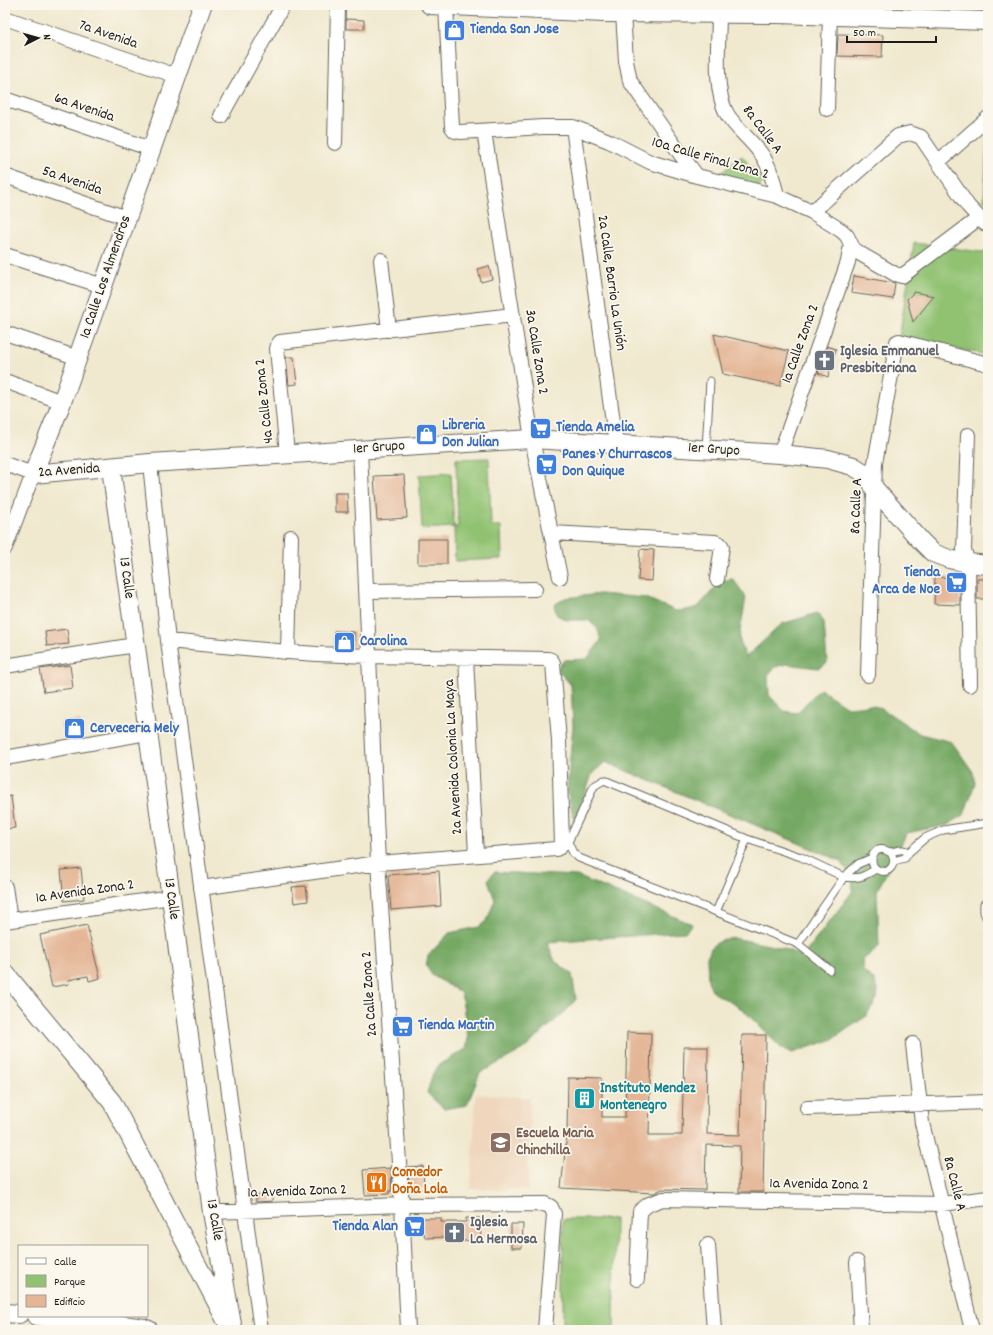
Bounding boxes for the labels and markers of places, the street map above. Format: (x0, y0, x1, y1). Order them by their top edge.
shop icon: Tienda San Jose (442, 17, 468, 43)
place label: Tienda San Jose (470, 19, 559, 41)
place label: Iglesia Emmanuel Presbiteriana (840, 341, 939, 380)
church icon: Iglesia Emmanuel Presbiteriana (812, 348, 838, 374)
place label: Libreria Don Julian (442, 415, 499, 454)
supermarket icon: Tienda Amelia (527, 415, 553, 441)
place label: Tienda Amelia (556, 417, 635, 439)
shop icon: Libreria Don Julian (413, 422, 439, 448)
place label: Panes Y Churrascos Don Quique (562, 444, 672, 483)
supermarket icon: Panes Y Churrascos Don Quique (534, 451, 560, 477)
place label: Tienda Arca de Noe (872, 562, 941, 601)
supermarket icon: Tienda Arca de Noe (943, 569, 969, 595)
shop icon: Carolina (331, 629, 357, 655)
place label: Carolina (360, 631, 408, 653)
shop icon: Cerveceria Mely (62, 716, 88, 742)
place label: Cerveceria Mely (90, 718, 180, 740)
supermarket icon: Tienda Martin (389, 1013, 415, 1039)
place label: Tienda Martin (418, 1015, 494, 1037)
place label: Instituto Mendez Montenegro (600, 1078, 696, 1117)
building icon: Instituto Mendez Montenegro (572, 1085, 598, 1111)
place label: Escuela Maria Chinchilla (516, 1123, 594, 1162)
school or university icon: Escuela Maria Chinchilla (488, 1130, 514, 1156)
place label: Comedor Doña Lola (392, 1162, 448, 1201)
restaurant icon: Comedor Doña Lola (363, 1169, 389, 1195)
place label: Iglesia La Hermosa (470, 1212, 538, 1251)
supermarket icon: Tienda Alan (401, 1214, 427, 1240)
place label: Tienda Alan (332, 1216, 398, 1238)
church icon: Iglesia La Hermosa (441, 1219, 467, 1245)

